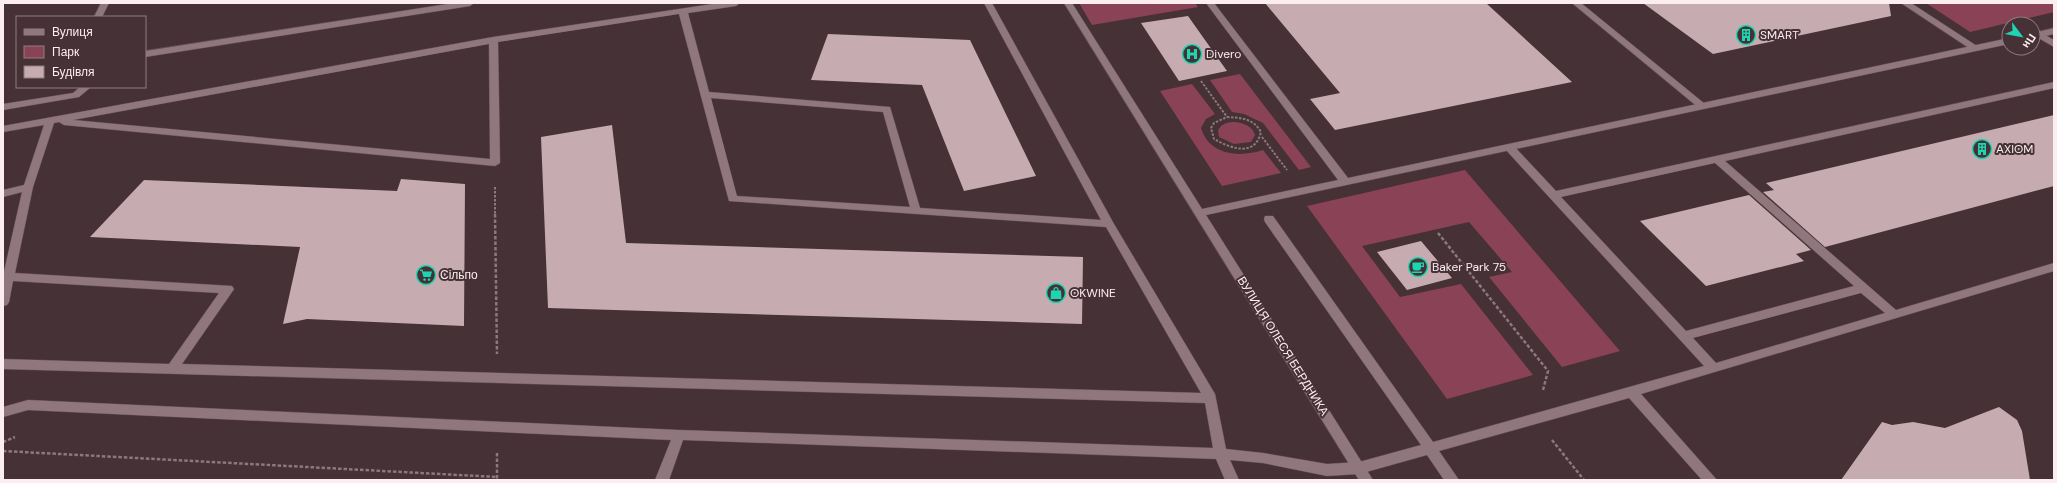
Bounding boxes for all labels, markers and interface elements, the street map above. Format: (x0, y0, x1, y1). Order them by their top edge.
legend (16, 16, 146, 88)
north arrow (2001, 16, 2041, 56)
text: Вулиця (52, 24, 93, 40)
building icon: SMART (1735, 24, 1757, 46)
place label: SMART (1760, 27, 1799, 43)
text: Пн (2020, 31, 2039, 51)
hospital icon: Divero (1181, 43, 1203, 65)
text: Парк (52, 44, 80, 60)
place label: Divero (1206, 46, 1241, 62)
text: Будівля (52, 64, 94, 80)
building icon: AXIOM (1971, 138, 1993, 160)
place label: AXIOM (1996, 141, 2033, 157)
cafe icon: Baker Park 75 (1407, 256, 1429, 278)
place label: Baker Park 75 (1432, 259, 1506, 275)
supermarket icon: Сільпо (415, 264, 437, 286)
place label: Сільпо (440, 267, 478, 283)
street label: ВУЛИЦЯ ОЛЕСЯ БЕРДНИКА (1234, 273, 1332, 419)
shop icon: OKWINE (1045, 282, 1067, 304)
place label: OKWINE (1070, 285, 1116, 301)

